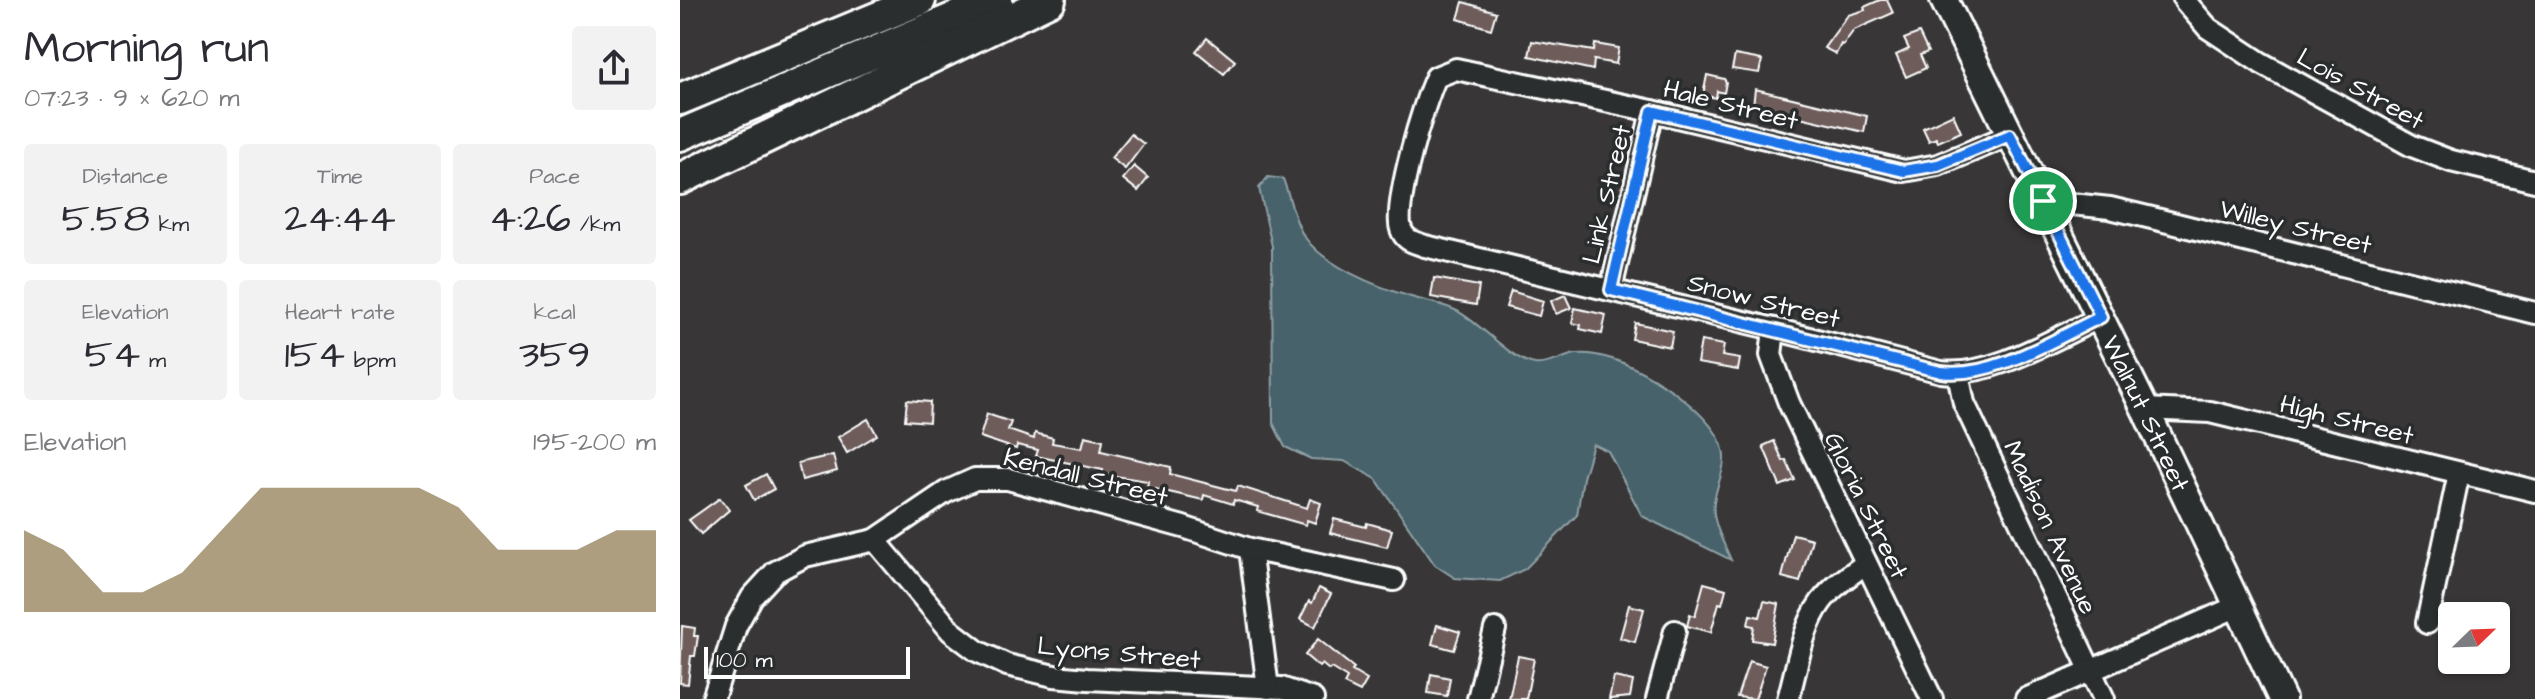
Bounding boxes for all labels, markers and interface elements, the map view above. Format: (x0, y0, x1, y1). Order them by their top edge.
text: Morning run (24, 19, 269, 80)
button: share (572, 26, 656, 110)
street label: Lois Street (2290, 39, 2431, 139)
street label: Hale Street (1660, 71, 1802, 139)
text: 07:23 · 9 × 620 m (24, 80, 239, 116)
street label: Link Street (1574, 121, 1641, 267)
text: Distance (83, 161, 168, 192)
text: Time (317, 161, 363, 192)
text: Pace (529, 161, 580, 192)
pin (2009, 167, 2077, 235)
icon: arrive (2021, 179, 2065, 223)
street label: Willey Street (2215, 191, 2376, 265)
text: 5.58 (62, 192, 150, 247)
text: 24:44 (284, 192, 396, 247)
text: 4:26 (489, 192, 571, 247)
text: km (150, 209, 189, 240)
text: /km (571, 209, 620, 240)
street label: Snow Street (1684, 265, 1844, 337)
text: Elevation (82, 297, 169, 328)
text: Heart rate (285, 297, 395, 328)
text: kcal (534, 297, 576, 328)
text: 54 (85, 328, 140, 383)
text: 154 (284, 328, 345, 383)
text: 359 (519, 328, 590, 383)
street label: Walnut Street (2093, 329, 2199, 498)
text: m (140, 345, 166, 376)
text: bpm (345, 345, 396, 376)
street label: High Street (2276, 386, 2418, 456)
text: Elevation (24, 424, 126, 460)
text: 195–200 m (533, 424, 656, 460)
street label: Gloria Street (1815, 426, 1917, 585)
street label: Madison Avenue (1994, 435, 2106, 620)
street label: Kendall Street (1000, 439, 1172, 515)
north arrow (2438, 602, 2510, 674)
map controls (2438, 602, 2510, 674)
street label: Lyons Street (1036, 628, 1202, 680)
scale bar (704, 643, 910, 679)
text: 100 m (716, 645, 773, 676)

